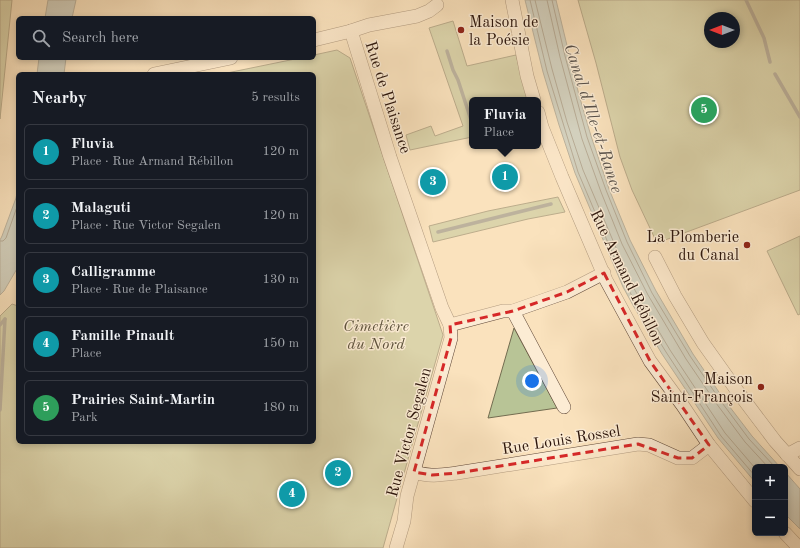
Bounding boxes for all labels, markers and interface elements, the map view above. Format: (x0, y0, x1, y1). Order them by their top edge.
north arrow (704, 12, 740, 48)
place label: Maison de la Poésie (469, 15, 538, 49)
search box (16, 16, 316, 60)
marker: Maison de la Poésie (456, 25, 466, 35)
icon: search (30, 27, 52, 49)
text: Search here (62, 31, 139, 46)
street label: Rue de Plaisance (361, 39, 413, 156)
water label: Canal d'Ille-et-Rance (560, 42, 625, 195)
text: Nearby (32, 90, 87, 107)
text: 5 results (251, 91, 300, 104)
pin: 5 (691, 95, 717, 125)
popup (469, 97, 541, 149)
text: Fluvia (484, 108, 526, 123)
text: Place (484, 126, 514, 139)
text: Fluvia (71, 137, 114, 152)
text: 1 (42, 145, 50, 158)
text: 120 m (262, 145, 299, 158)
text: Place · Rue Armand Rébillon (71, 155, 234, 168)
pin: 1 (492, 162, 518, 192)
pin: 3 (420, 167, 446, 197)
text: Malaguti (71, 201, 131, 216)
street label: Rue Armand Rébillon (586, 207, 666, 349)
text: 2 (42, 209, 50, 222)
text: 120 m (262, 209, 299, 222)
text: Place · Rue Victor Segalen (71, 219, 221, 232)
place label: La Plomberie du Canal (646, 230, 739, 264)
marker: La Plomberie du Canal (742, 240, 752, 250)
text: Calligramme (71, 265, 156, 280)
text: 3 (42, 273, 50, 286)
text: 130 m (262, 273, 299, 286)
text: Place · Rue de Plaisance (71, 283, 208, 296)
park label: Cimetière du Nord (343, 319, 409, 353)
text: Famille Pinault (71, 329, 174, 344)
text: 4 (42, 337, 50, 350)
text: 150 m (262, 337, 299, 350)
text: Place (71, 347, 101, 360)
street label: Rue Victor Segalen (385, 366, 435, 499)
your location (522, 371, 542, 391)
place label: Maison Saint-François (651, 372, 753, 406)
marker: Maison Saint-François (756, 382, 766, 392)
text: Prairies Saint-Martin (71, 393, 215, 408)
text: 5 (42, 401, 50, 414)
text: 180 m (262, 401, 299, 414)
text: Park (71, 411, 98, 424)
street label: Rue Louis Rossel (501, 424, 622, 458)
pin: 2 (325, 458, 351, 488)
map controls (752, 464, 788, 536)
button: + (752, 464, 788, 500)
pin: 4 (279, 479, 305, 509)
button: − (752, 500, 788, 536)

